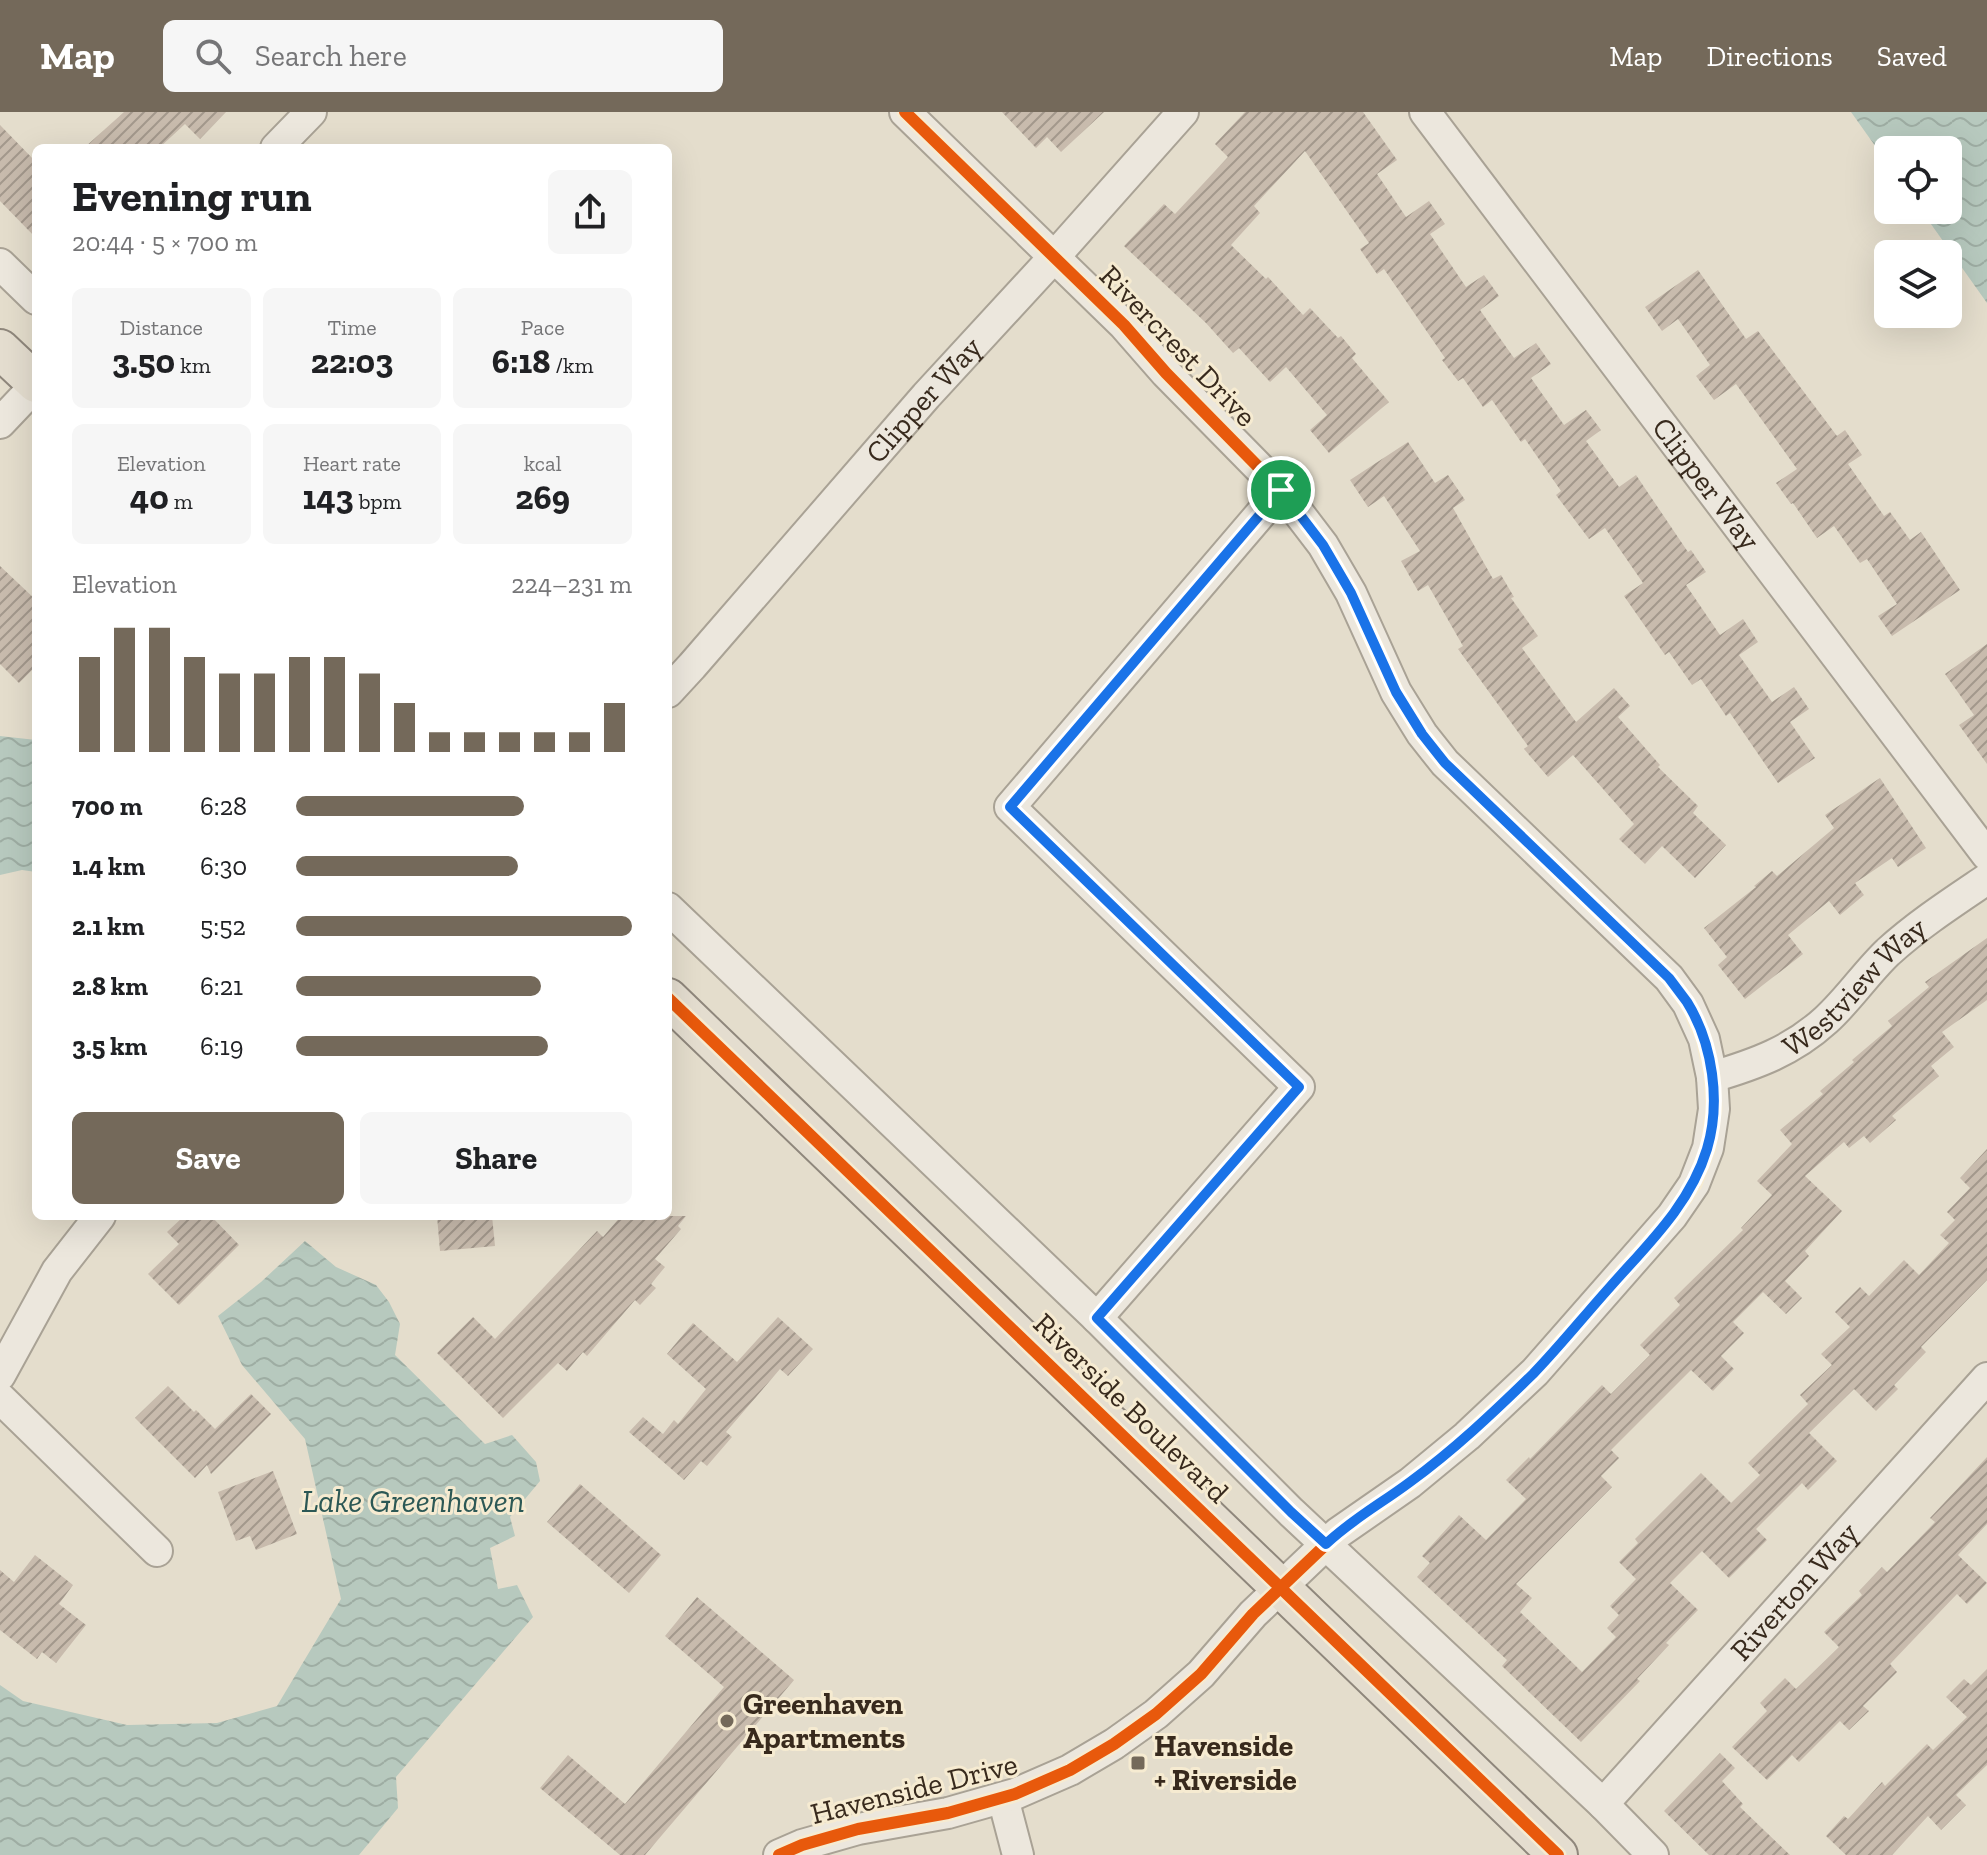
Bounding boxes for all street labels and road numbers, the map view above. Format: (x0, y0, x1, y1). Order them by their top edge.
street label: Rivercrest Drive (1092, 258, 1264, 434)
street label: Clipper Way (858, 329, 990, 471)
street label: Clipper Way (1644, 410, 1768, 558)
street label: Westview Way (1776, 909, 1934, 1065)
street label: Riverside Boulevard (1026, 1306, 1237, 1511)
street label: Riverton Way (1723, 1515, 1866, 1668)
street label: Havenside Drive (807, 1746, 1021, 1832)

